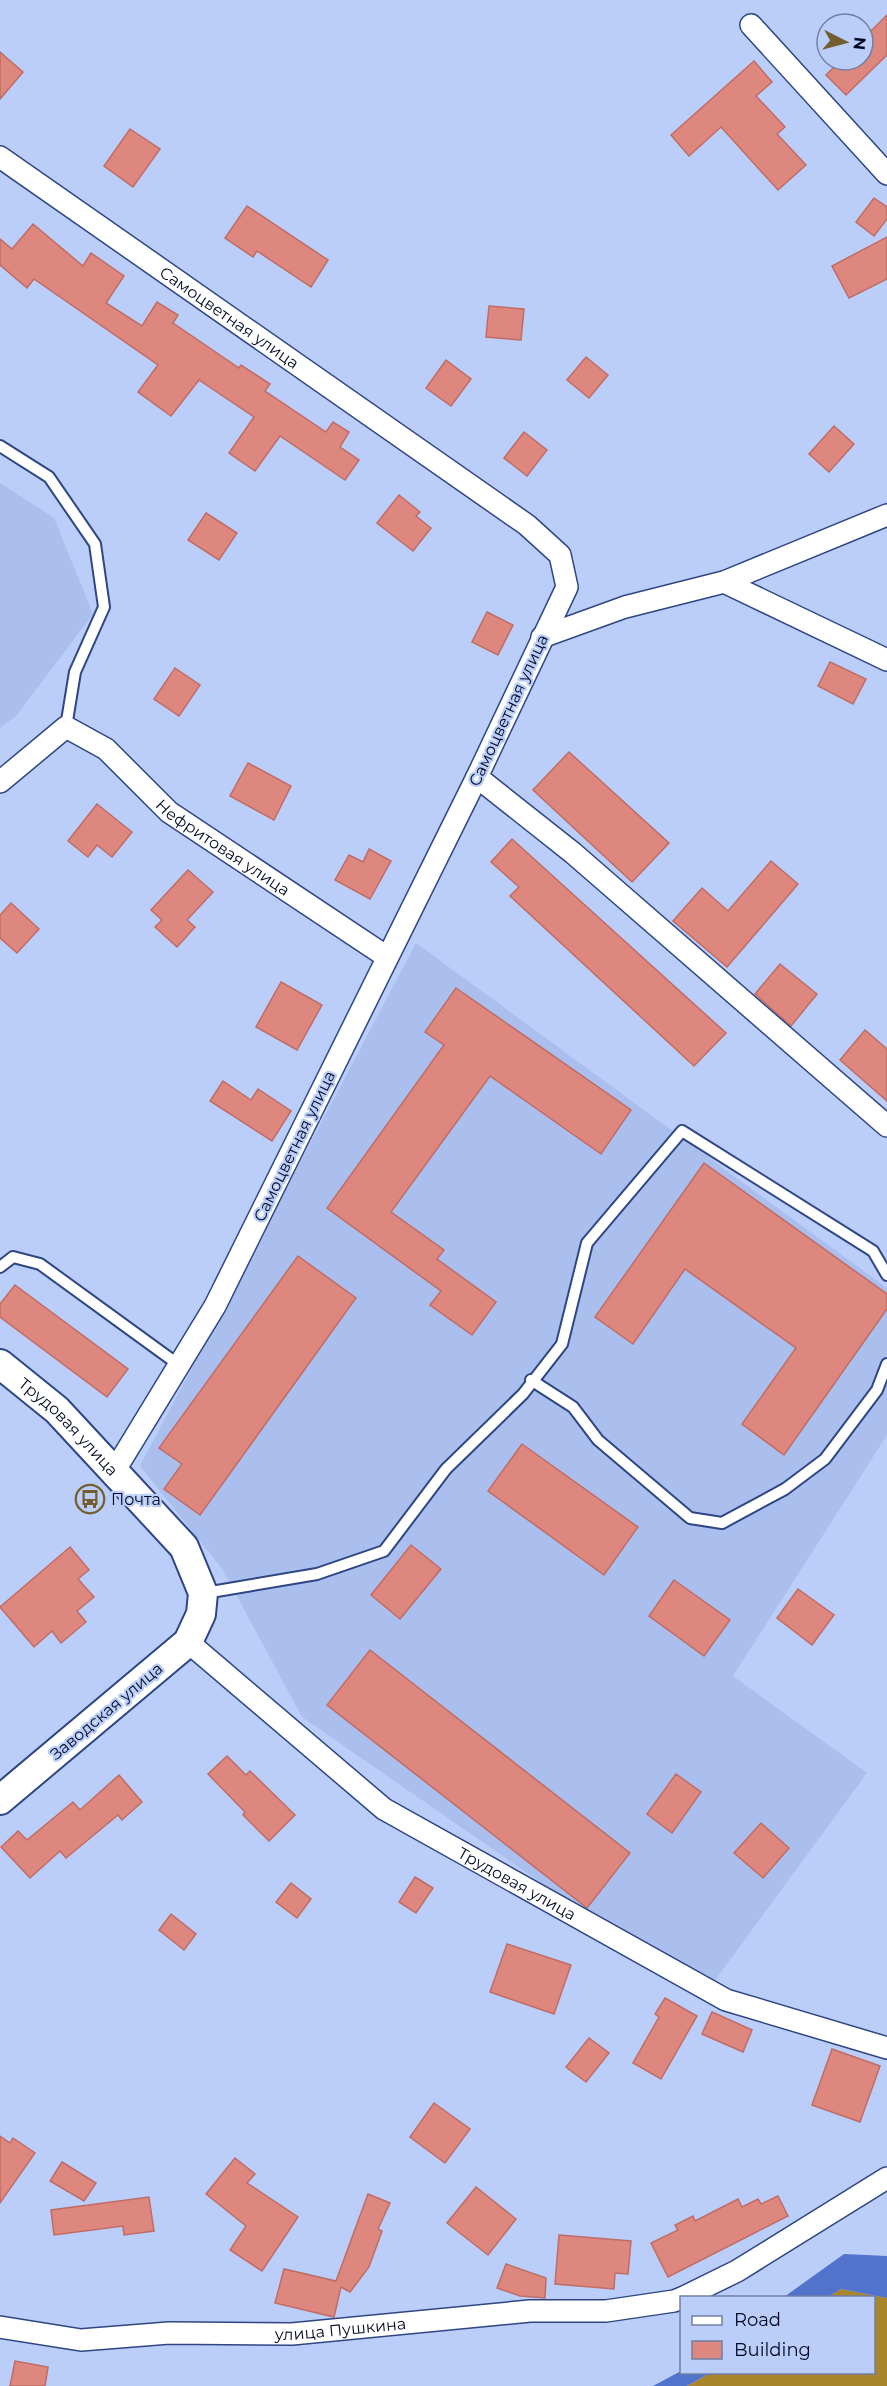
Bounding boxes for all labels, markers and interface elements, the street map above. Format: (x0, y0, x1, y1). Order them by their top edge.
north arrow (815, 12, 875, 72)
text: N (849, 36, 870, 51)
street label: Самоцветная улица (156, 263, 302, 373)
street label: Самоцветная улица (465, 631, 552, 789)
street label: Нефритовая улица (152, 795, 293, 900)
street label: Самоцветная улица (250, 1068, 339, 1225)
street label: Трудовая улица (15, 1374, 122, 1480)
bus stop icon: Почта (74, 1483, 106, 1515)
place label: Почта (111, 1490, 161, 1509)
street label: Заводская улица (46, 1659, 166, 1764)
street label: Трудовая улица (455, 1843, 579, 1924)
legend (680, 2296, 875, 2374)
text: Road (734, 2309, 781, 2331)
street label: улица Пушкина (274, 2314, 407, 2344)
text: Building (734, 2339, 811, 2361)

